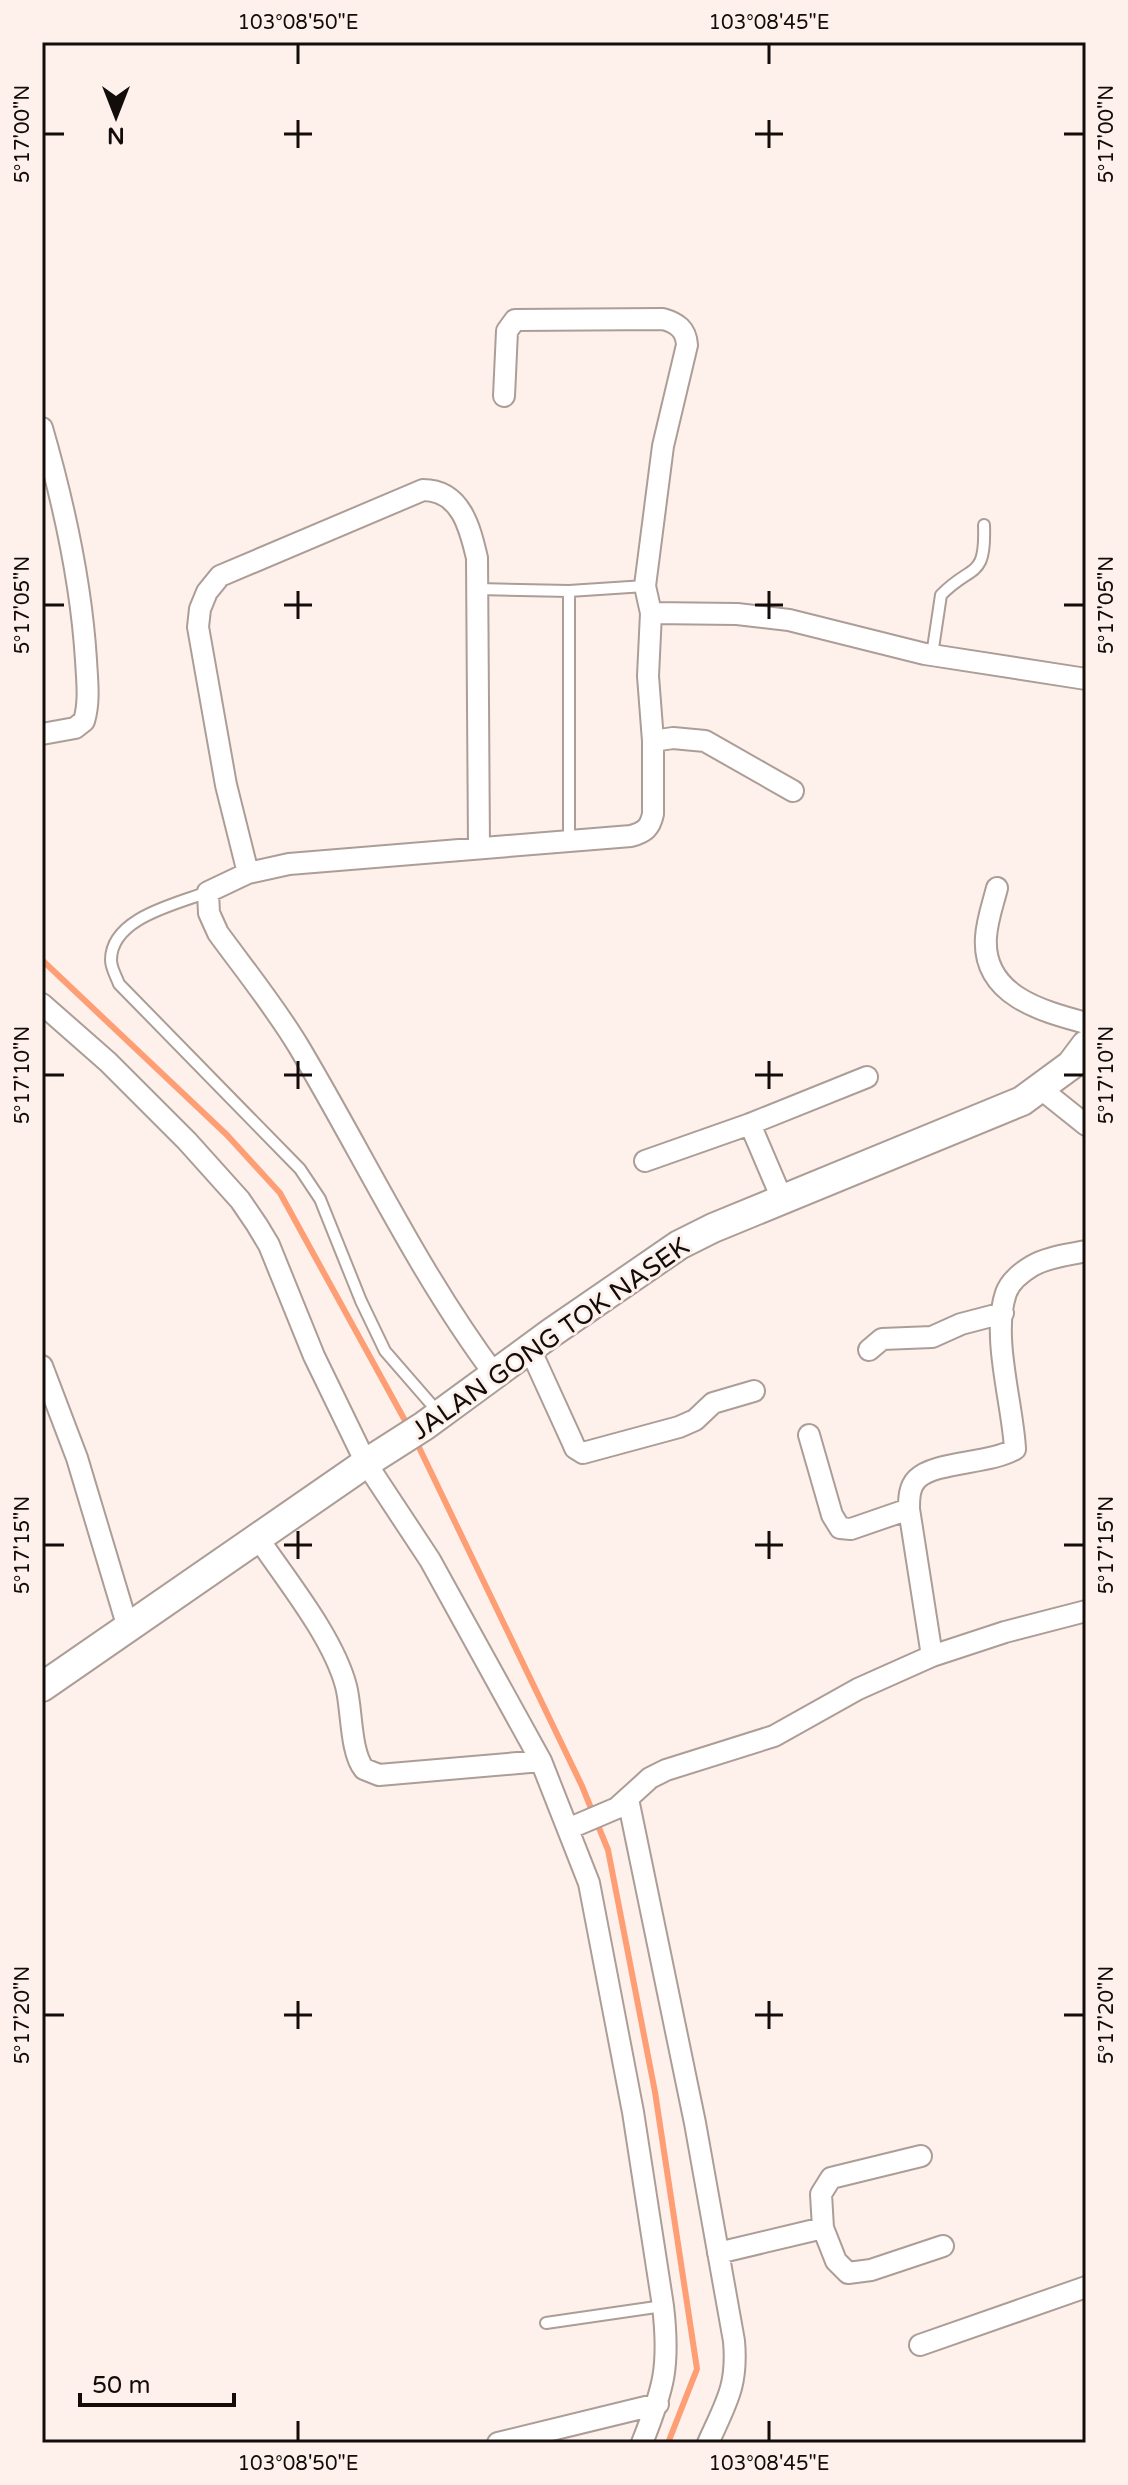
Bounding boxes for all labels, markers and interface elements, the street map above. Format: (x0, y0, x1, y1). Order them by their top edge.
text: 103°08'50"E (238, 11, 358, 35)
text: 103°08'45"E (709, 11, 829, 35)
north arrow (76, 76, 156, 156)
text: 5°17'00"N (11, 85, 35, 183)
text: 5°17'00"N (1095, 85, 1119, 183)
text: N (107, 122, 125, 148)
text: 5°17'05"N (11, 556, 35, 654)
text: 5°17'05"N (1095, 556, 1119, 654)
text: 5°17'10"N (11, 1026, 35, 1124)
text: 5°17'10"N (1095, 1026, 1119, 1124)
street label: JALAN GONG TOK NASEK (405, 1231, 695, 1446)
text: 5°17'15"N (11, 1496, 35, 1594)
text: 5°17'15"N (1095, 1496, 1119, 1594)
text: 5°17'20"N (11, 1966, 35, 2064)
text: 5°17'20"N (1095, 1966, 1119, 2064)
scale bar (80, 2357, 234, 2407)
text: 50 m (92, 2371, 150, 2400)
text: 103°08'50"E (238, 2452, 358, 2476)
text: 103°08'45"E (709, 2452, 829, 2476)

